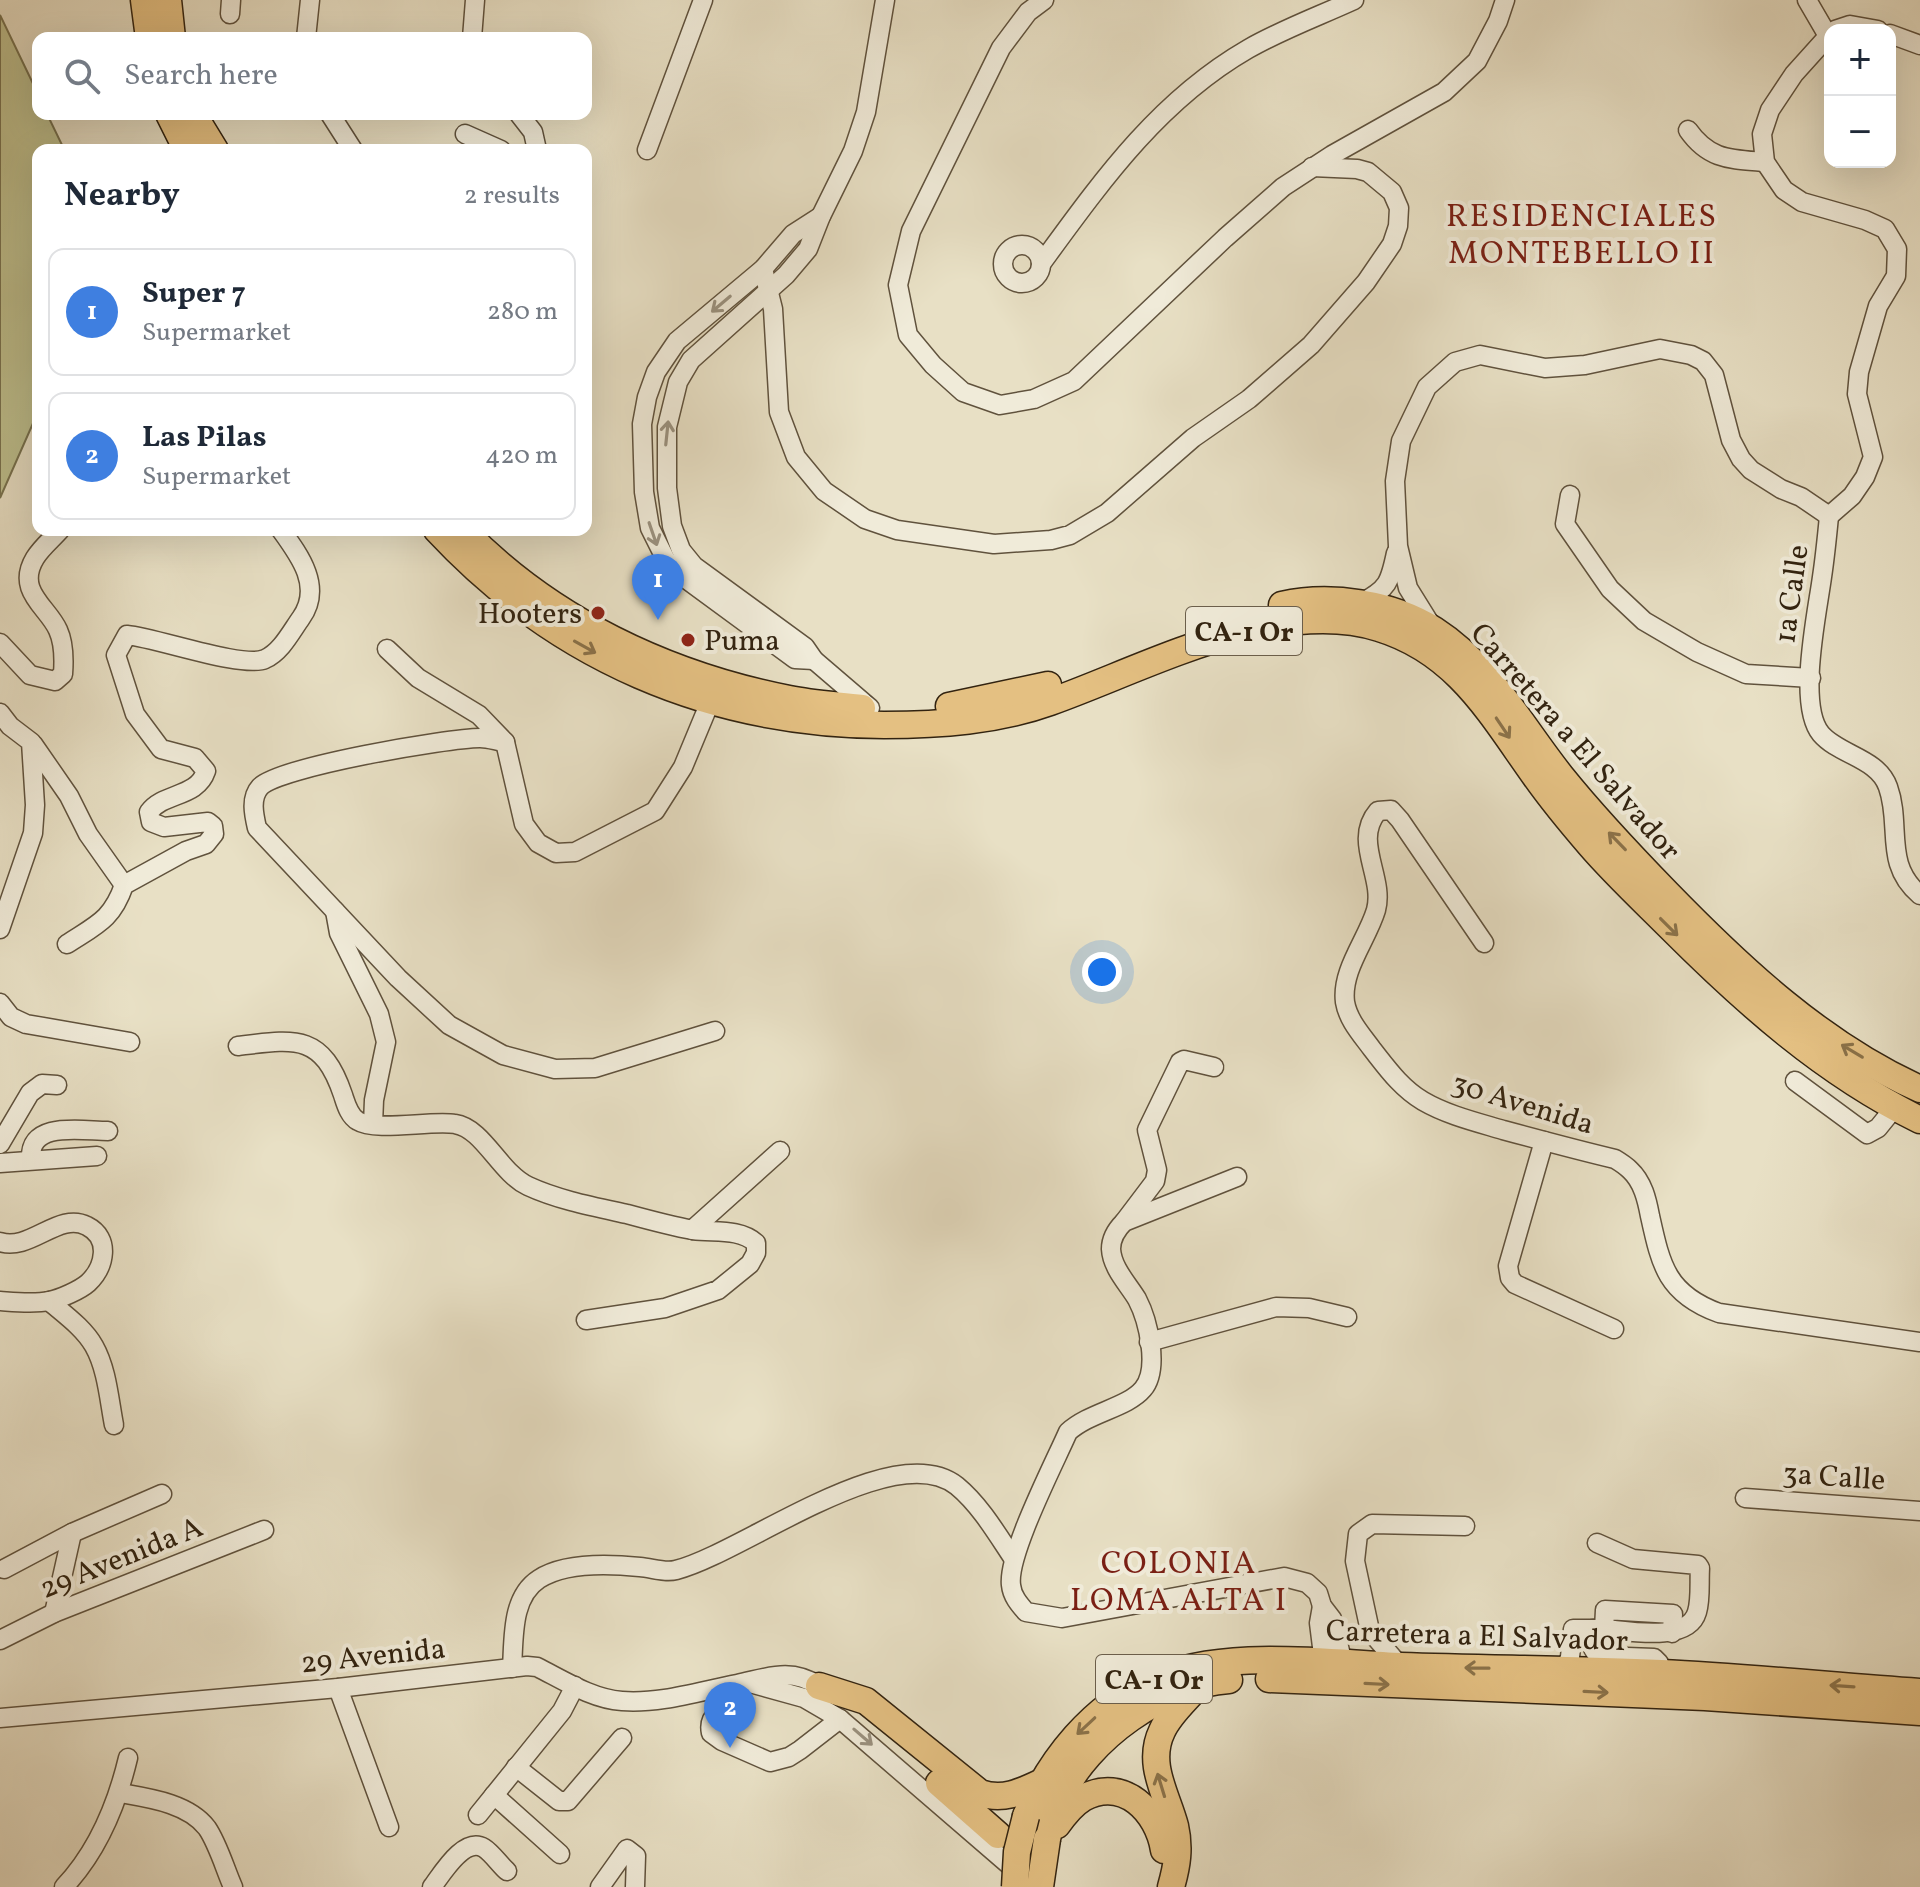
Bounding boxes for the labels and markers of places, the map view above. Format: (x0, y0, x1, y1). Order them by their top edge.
pin: 1 (632, 554, 684, 620)
place label: Hooters (478, 594, 582, 636)
marker: Hooters (589, 604, 607, 622)
place label: Puma (704, 621, 780, 663)
marker: Puma (679, 631, 697, 649)
pin: 2 (704, 1682, 756, 1748)

